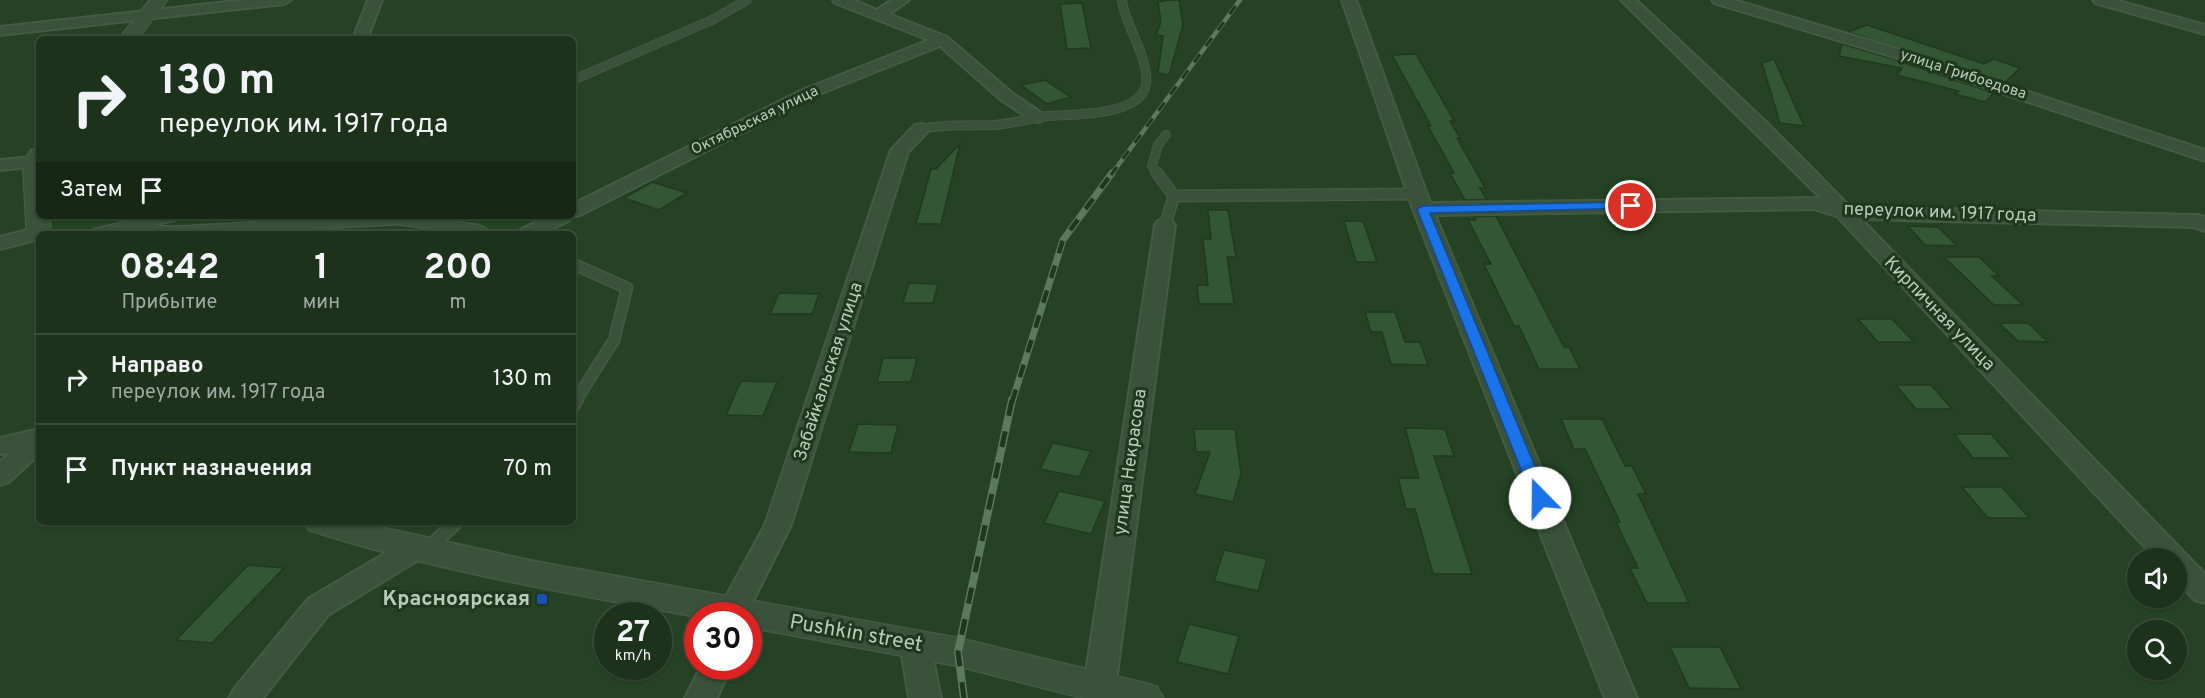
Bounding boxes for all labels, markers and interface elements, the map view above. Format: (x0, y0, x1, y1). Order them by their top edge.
street label: улица Грибоедова (1898, 46, 2028, 104)
text: 130 m (159, 56, 275, 109)
icon: right (60, 60, 138, 138)
street label: Октябрьская улица (688, 82, 822, 160)
text: переулок им. 1917 года (159, 108, 448, 142)
icon: arrive (135, 174, 168, 207)
text: Затем (60, 177, 123, 204)
pin (1605, 180, 1656, 231)
icon: arrive (1614, 189, 1647, 222)
street label: переулок им. 1917 года (1843, 198, 2037, 228)
text: 08:42 (119, 246, 219, 292)
text: 1 (314, 246, 329, 292)
text: 200 (423, 246, 493, 292)
street label: Кирпичная улица (1878, 252, 2000, 376)
street label: Забайкальская улица (789, 280, 869, 464)
text: Прибытие (121, 290, 217, 316)
text: мин (303, 290, 340, 316)
text: m (450, 290, 466, 316)
text: Направо (111, 353, 203, 380)
icon: right (60, 363, 93, 396)
text: 130 m (493, 366, 552, 393)
text: переулок им. 1917 года (111, 380, 325, 406)
street label: улица Некрасова (1109, 387, 1153, 537)
icon: arrive (60, 453, 93, 486)
text: Пункт назначения (111, 456, 312, 483)
text: 70 m (503, 456, 552, 483)
position arrow (1508, 466, 1572, 530)
map controls (2127, 548, 2187, 680)
button: sound (2127, 548, 2187, 608)
place label: Красноярская (382, 586, 530, 613)
marker: Красноярская (535, 592, 549, 606)
speed limit sign: 30 (684, 602, 762, 680)
street label: Pushkin street (787, 609, 925, 659)
text: 27 (616, 615, 650, 652)
button: search (2127, 620, 2187, 680)
text: km/h (615, 647, 651, 666)

